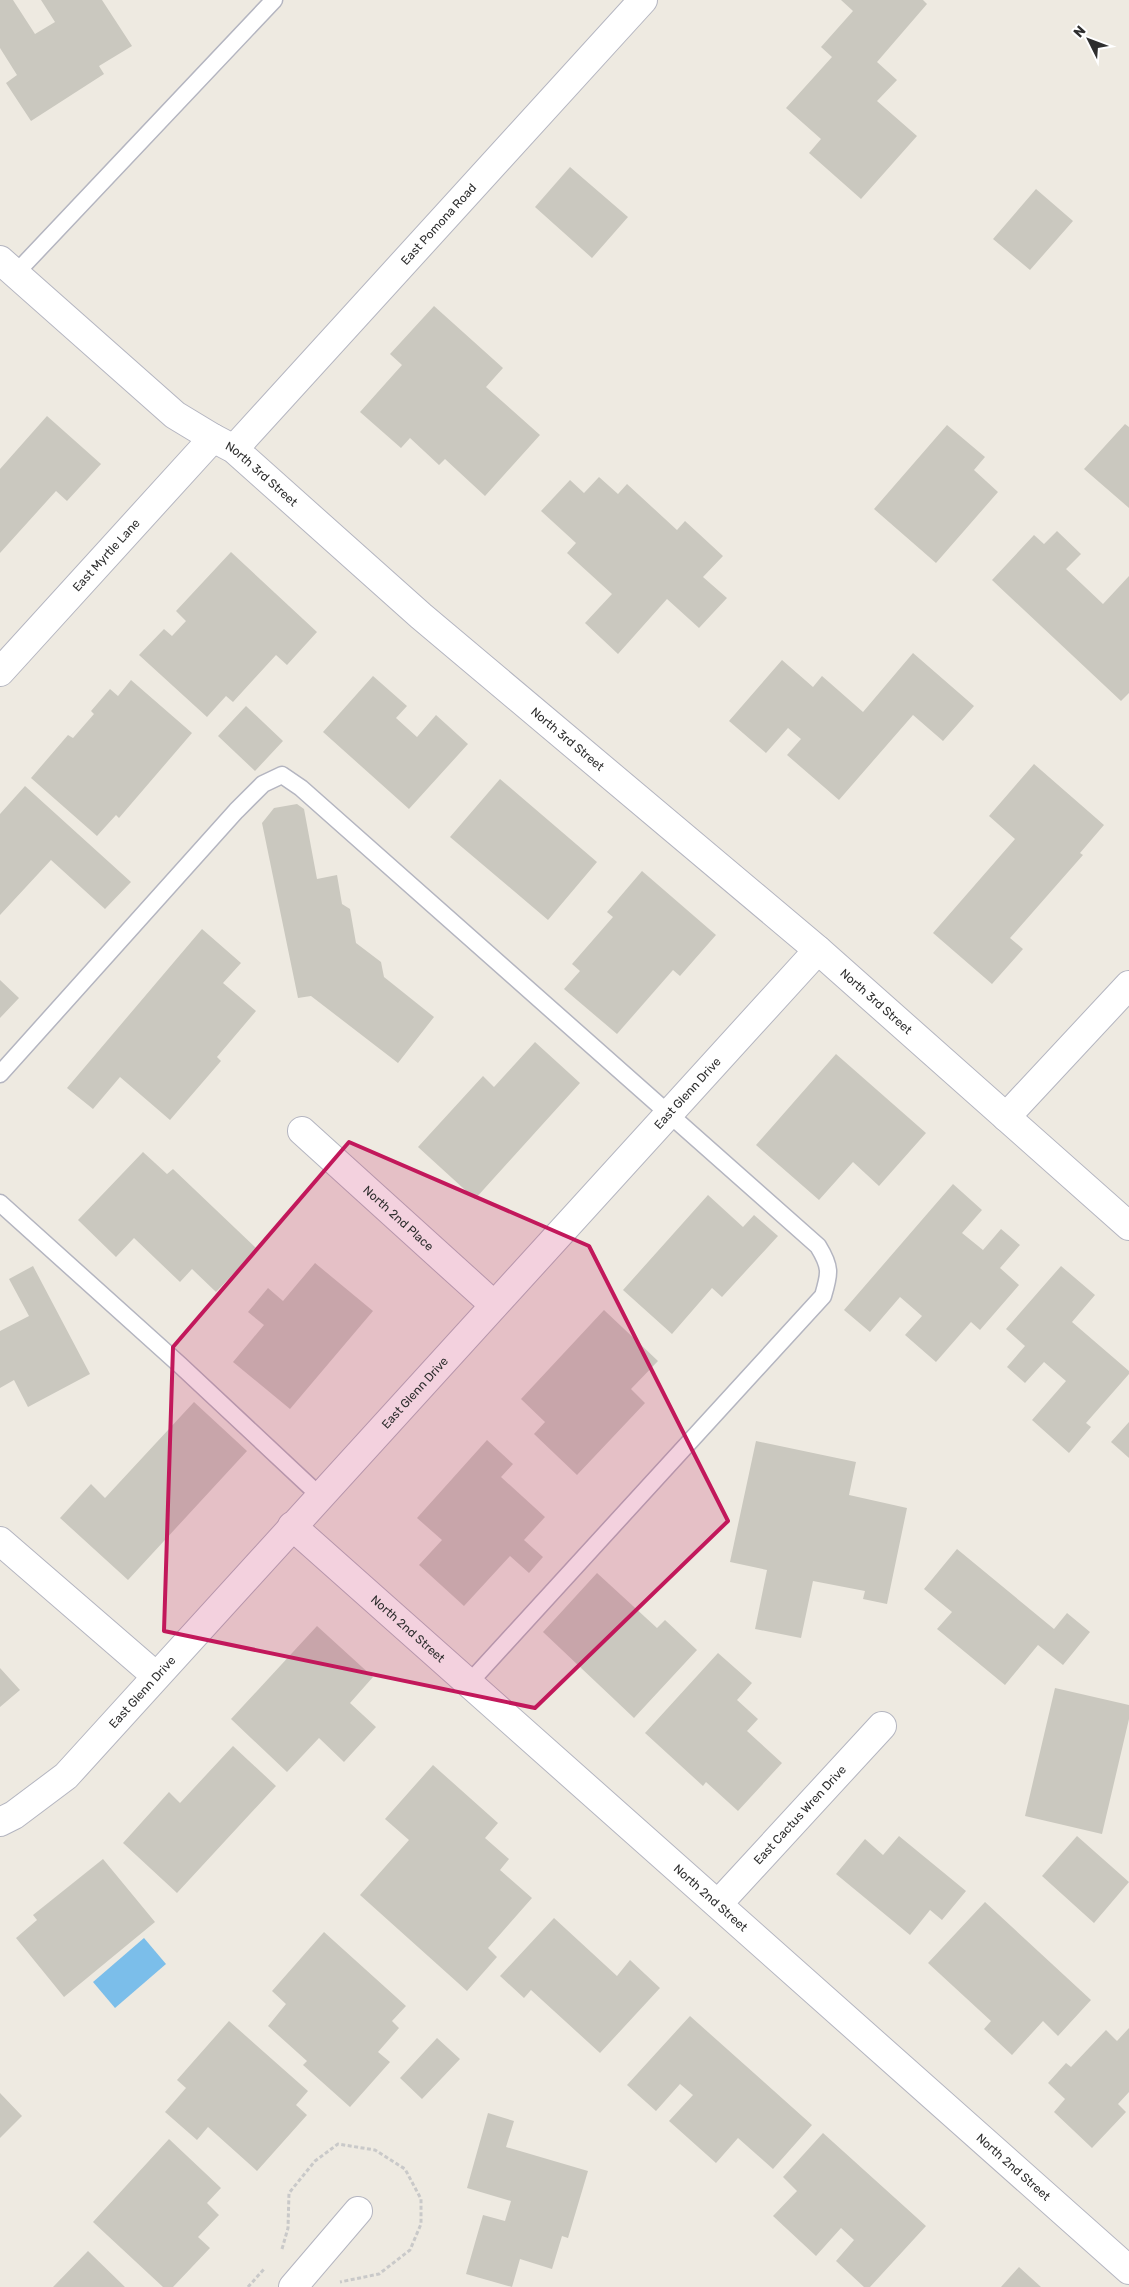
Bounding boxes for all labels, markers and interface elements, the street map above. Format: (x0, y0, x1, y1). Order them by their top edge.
north arrow (1064, 15, 1114, 65)
text: N (1070, 22, 1089, 41)
street label: East Pomona Road (398, 181, 479, 268)
street label: North 3rd Street (223, 439, 301, 510)
street label: East Myrtle Lane (70, 516, 143, 594)
street label: North 3rd Street (528, 704, 607, 774)
street label: North 3rd Street (837, 966, 915, 1037)
street label: East Glenn Drive (651, 1054, 724, 1132)
street label: North 2nd Place (360, 1183, 437, 1254)
street label: East Glenn Drive (379, 1354, 451, 1431)
street label: North 2nd Street (368, 1593, 448, 1666)
street label: East Glenn Drive (106, 1653, 179, 1731)
street label: East Cactus Wren Drive (751, 1762, 849, 1867)
street label: North 2nd Street (671, 1862, 751, 1935)
street label: North 2nd Street (973, 2131, 1053, 2204)

